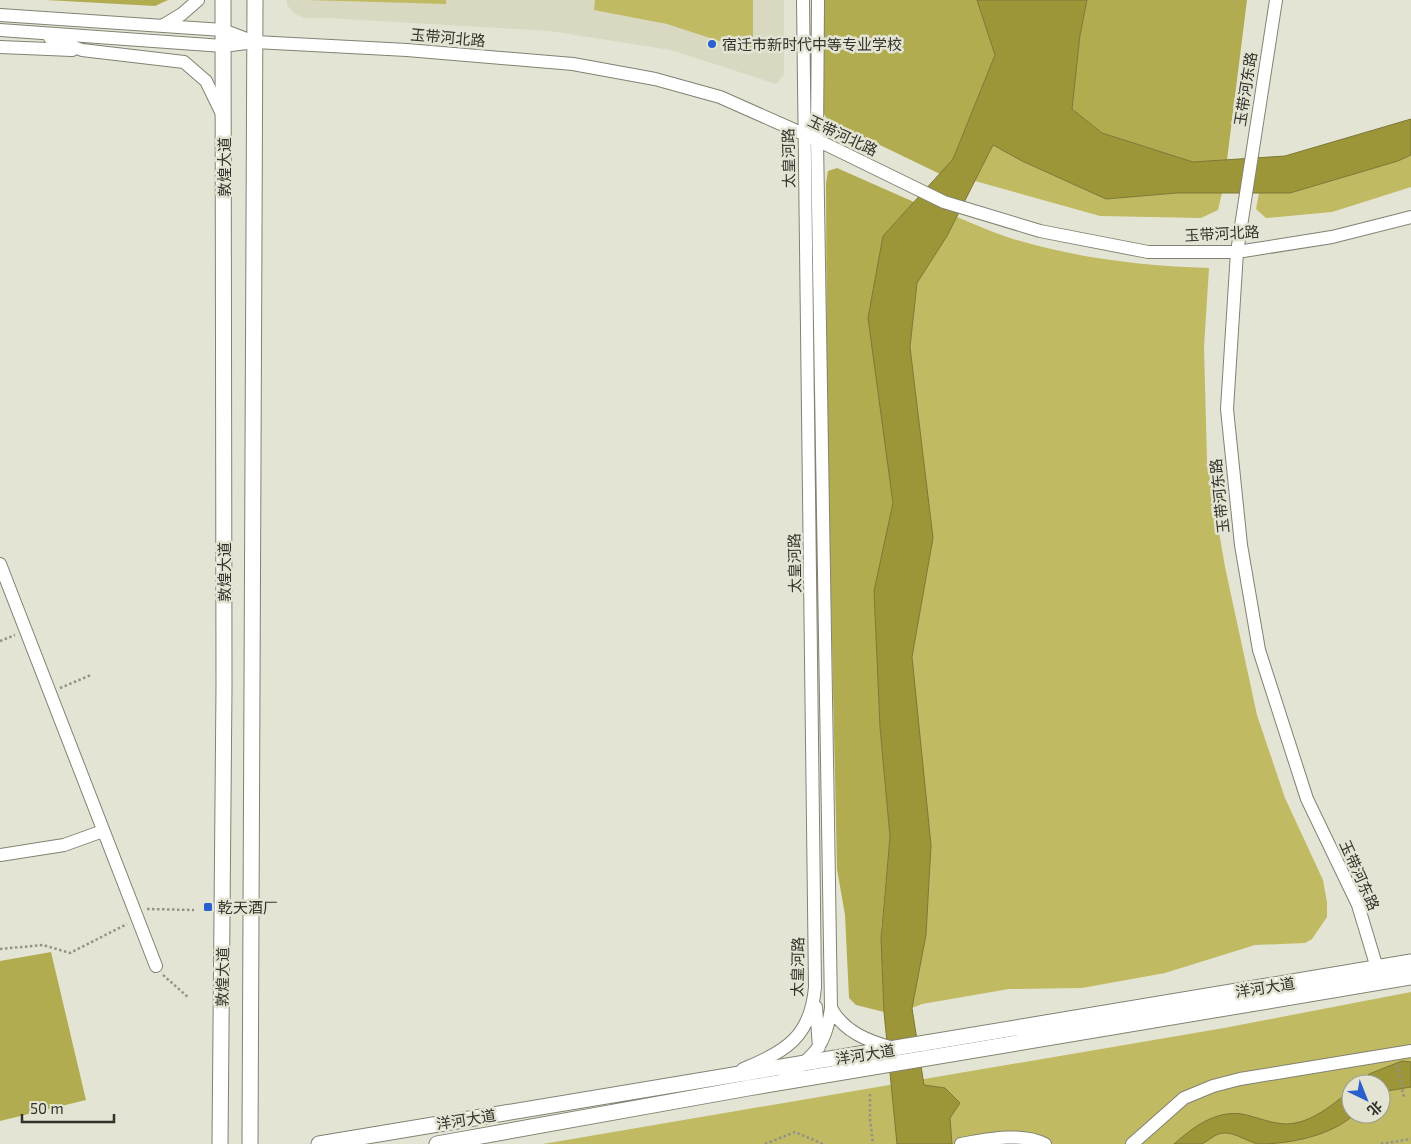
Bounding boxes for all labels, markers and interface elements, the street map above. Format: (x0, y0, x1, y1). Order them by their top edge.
street label: 玉带河北路 (410, 25, 486, 49)
place label: 宿迁市新时代中等专业学校 (722, 35, 902, 53)
marker: 宿迁市新时代中等专业学校 (706, 38, 718, 50)
street label: 玉带河东路 (1230, 51, 1260, 127)
street label: 玉带河北路 (805, 111, 881, 159)
street label: 太皇河路 (778, 128, 798, 188)
street label: 敦煌大道 (215, 137, 233, 197)
street label: 玉带河北路 (1184, 222, 1260, 244)
street label: 玉带河东路 (1206, 458, 1232, 534)
street label: 太皇河路 (784, 533, 804, 593)
street label: 敦煌大道 (215, 542, 233, 602)
street label: 玉带河东路 (1337, 837, 1383, 913)
place label: 乾天酒厂 (218, 898, 278, 916)
marker: 乾天酒厂 (202, 901, 214, 913)
street label: 太皇河路 (787, 937, 807, 997)
street label: 敦煌大道 (212, 947, 232, 1007)
street label: 洋河大道 (1234, 973, 1296, 1001)
street label: 洋河大道 (834, 1040, 896, 1068)
north arrow (1341, 1074, 1391, 1124)
scale bar (22, 1092, 115, 1124)
text: 北 (1364, 1098, 1386, 1120)
text: 50 m (30, 1099, 64, 1117)
street label: 洋河大道 (435, 1105, 497, 1133)

